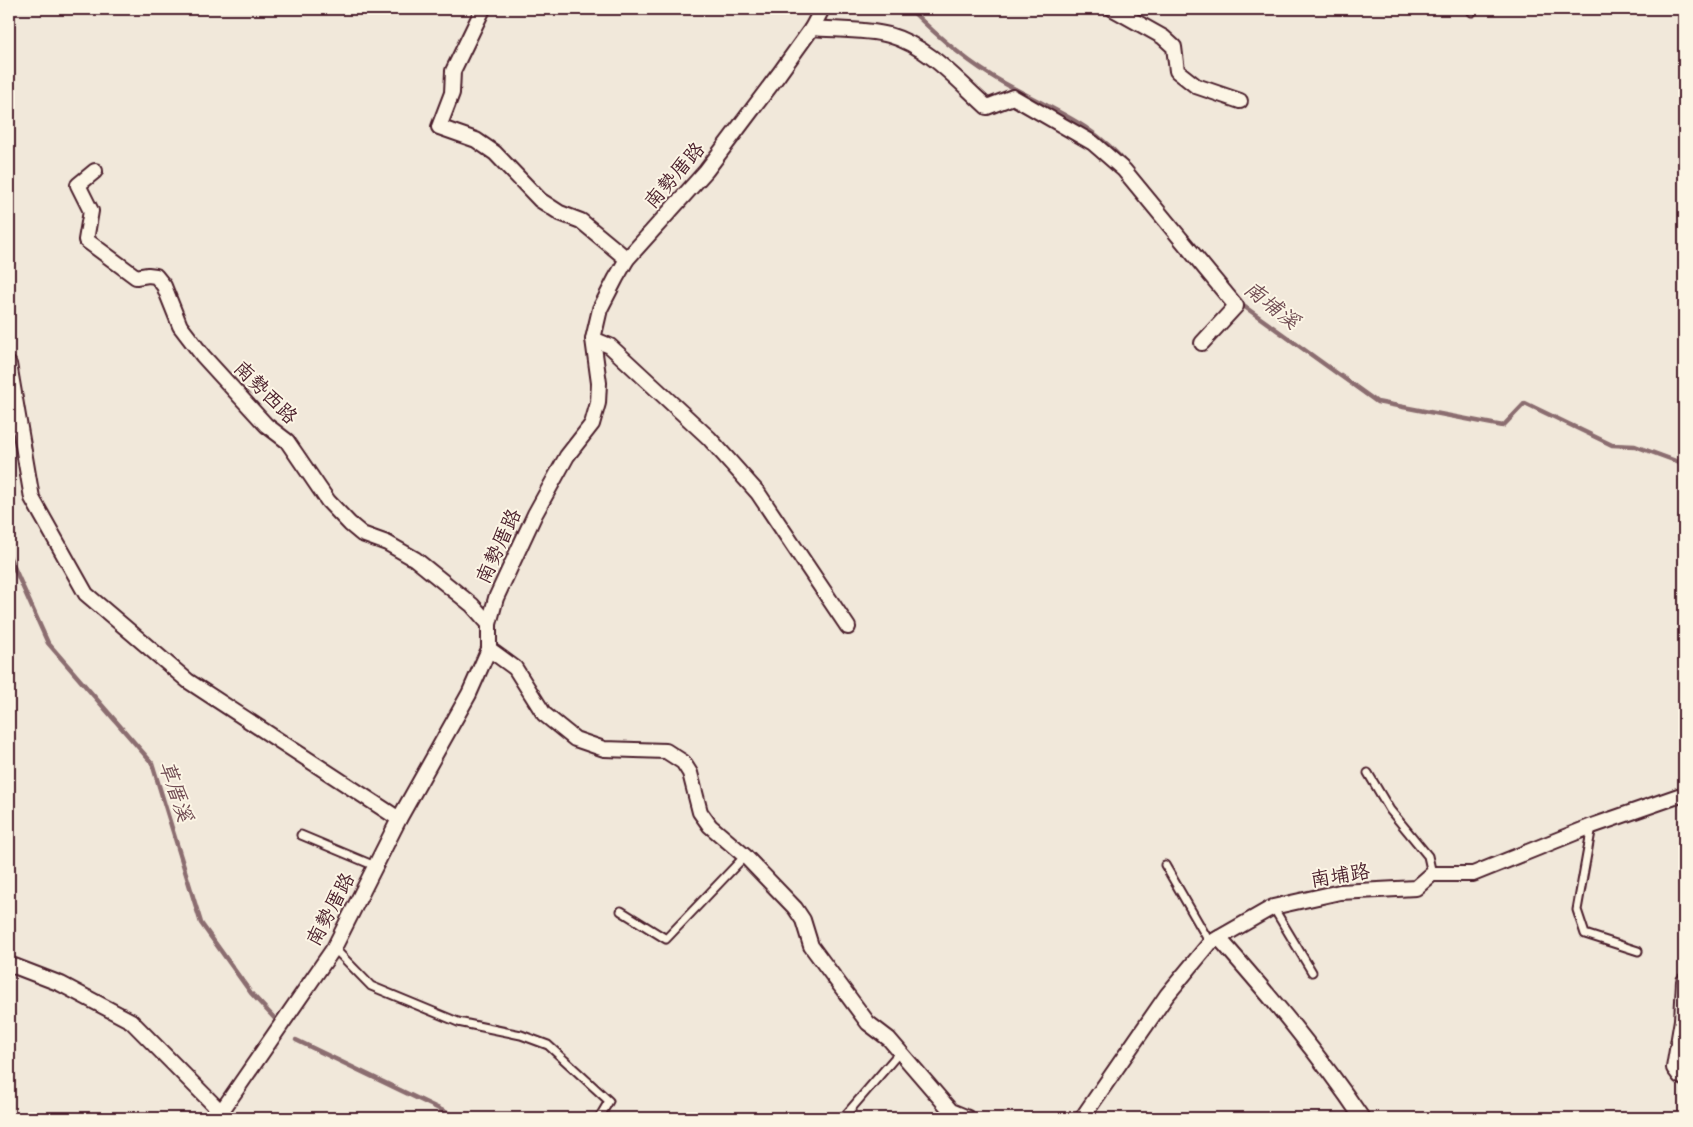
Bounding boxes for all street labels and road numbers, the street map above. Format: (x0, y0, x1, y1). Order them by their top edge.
street label: 南勢厝路 (639, 136, 711, 214)
street label: 南勢西路 (229, 355, 303, 430)
street label: 南勢厝路 (470, 504, 527, 588)
street label: 南埔路 (1308, 858, 1373, 893)
street label: 南勢厝路 (301, 867, 361, 950)

